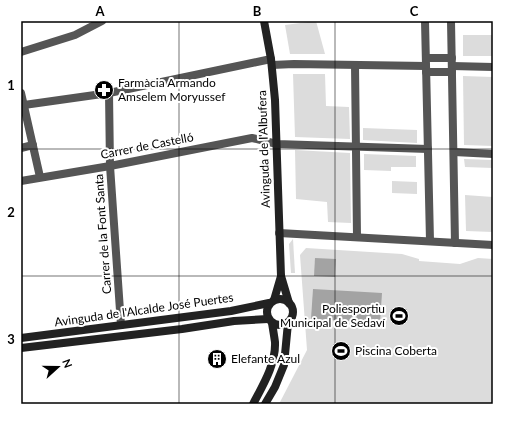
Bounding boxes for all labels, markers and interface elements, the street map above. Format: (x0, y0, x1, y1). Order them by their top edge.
text: A (94, 3, 105, 19)
text: B (253, 3, 262, 19)
text: C (410, 3, 419, 19)
place label: Farmàcia Armando Amselem Moryussef (118, 75, 226, 104)
text: 1 (7, 77, 15, 93)
pharmacy icon: Farmàcia Armando Amselem Moryussef (93, 79, 115, 101)
street label: Avinguda de l'Albufera (254, 90, 273, 208)
street label: Carrer de Castelló (99, 129, 195, 162)
street label: Carrer de la Font Santa (91, 173, 114, 295)
text: 2 (7, 204, 15, 220)
street label: Avinguda de l'Alcalde José Puertes (53, 290, 234, 330)
place label: Poliesportiu Municipal de Sedaví (280, 301, 386, 330)
sports icon: Poliesportiu Municipal de Sedaví (388, 305, 410, 327)
text: 3 (7, 331, 15, 347)
sports icon: Piscina Coberta (330, 340, 352, 362)
place label: Piscina Coberta (355, 343, 437, 358)
north arrow (38, 347, 78, 387)
building icon: Elefante Azul (206, 348, 228, 370)
place label: Elefante Azul (231, 351, 300, 366)
text: N (60, 357, 75, 370)

